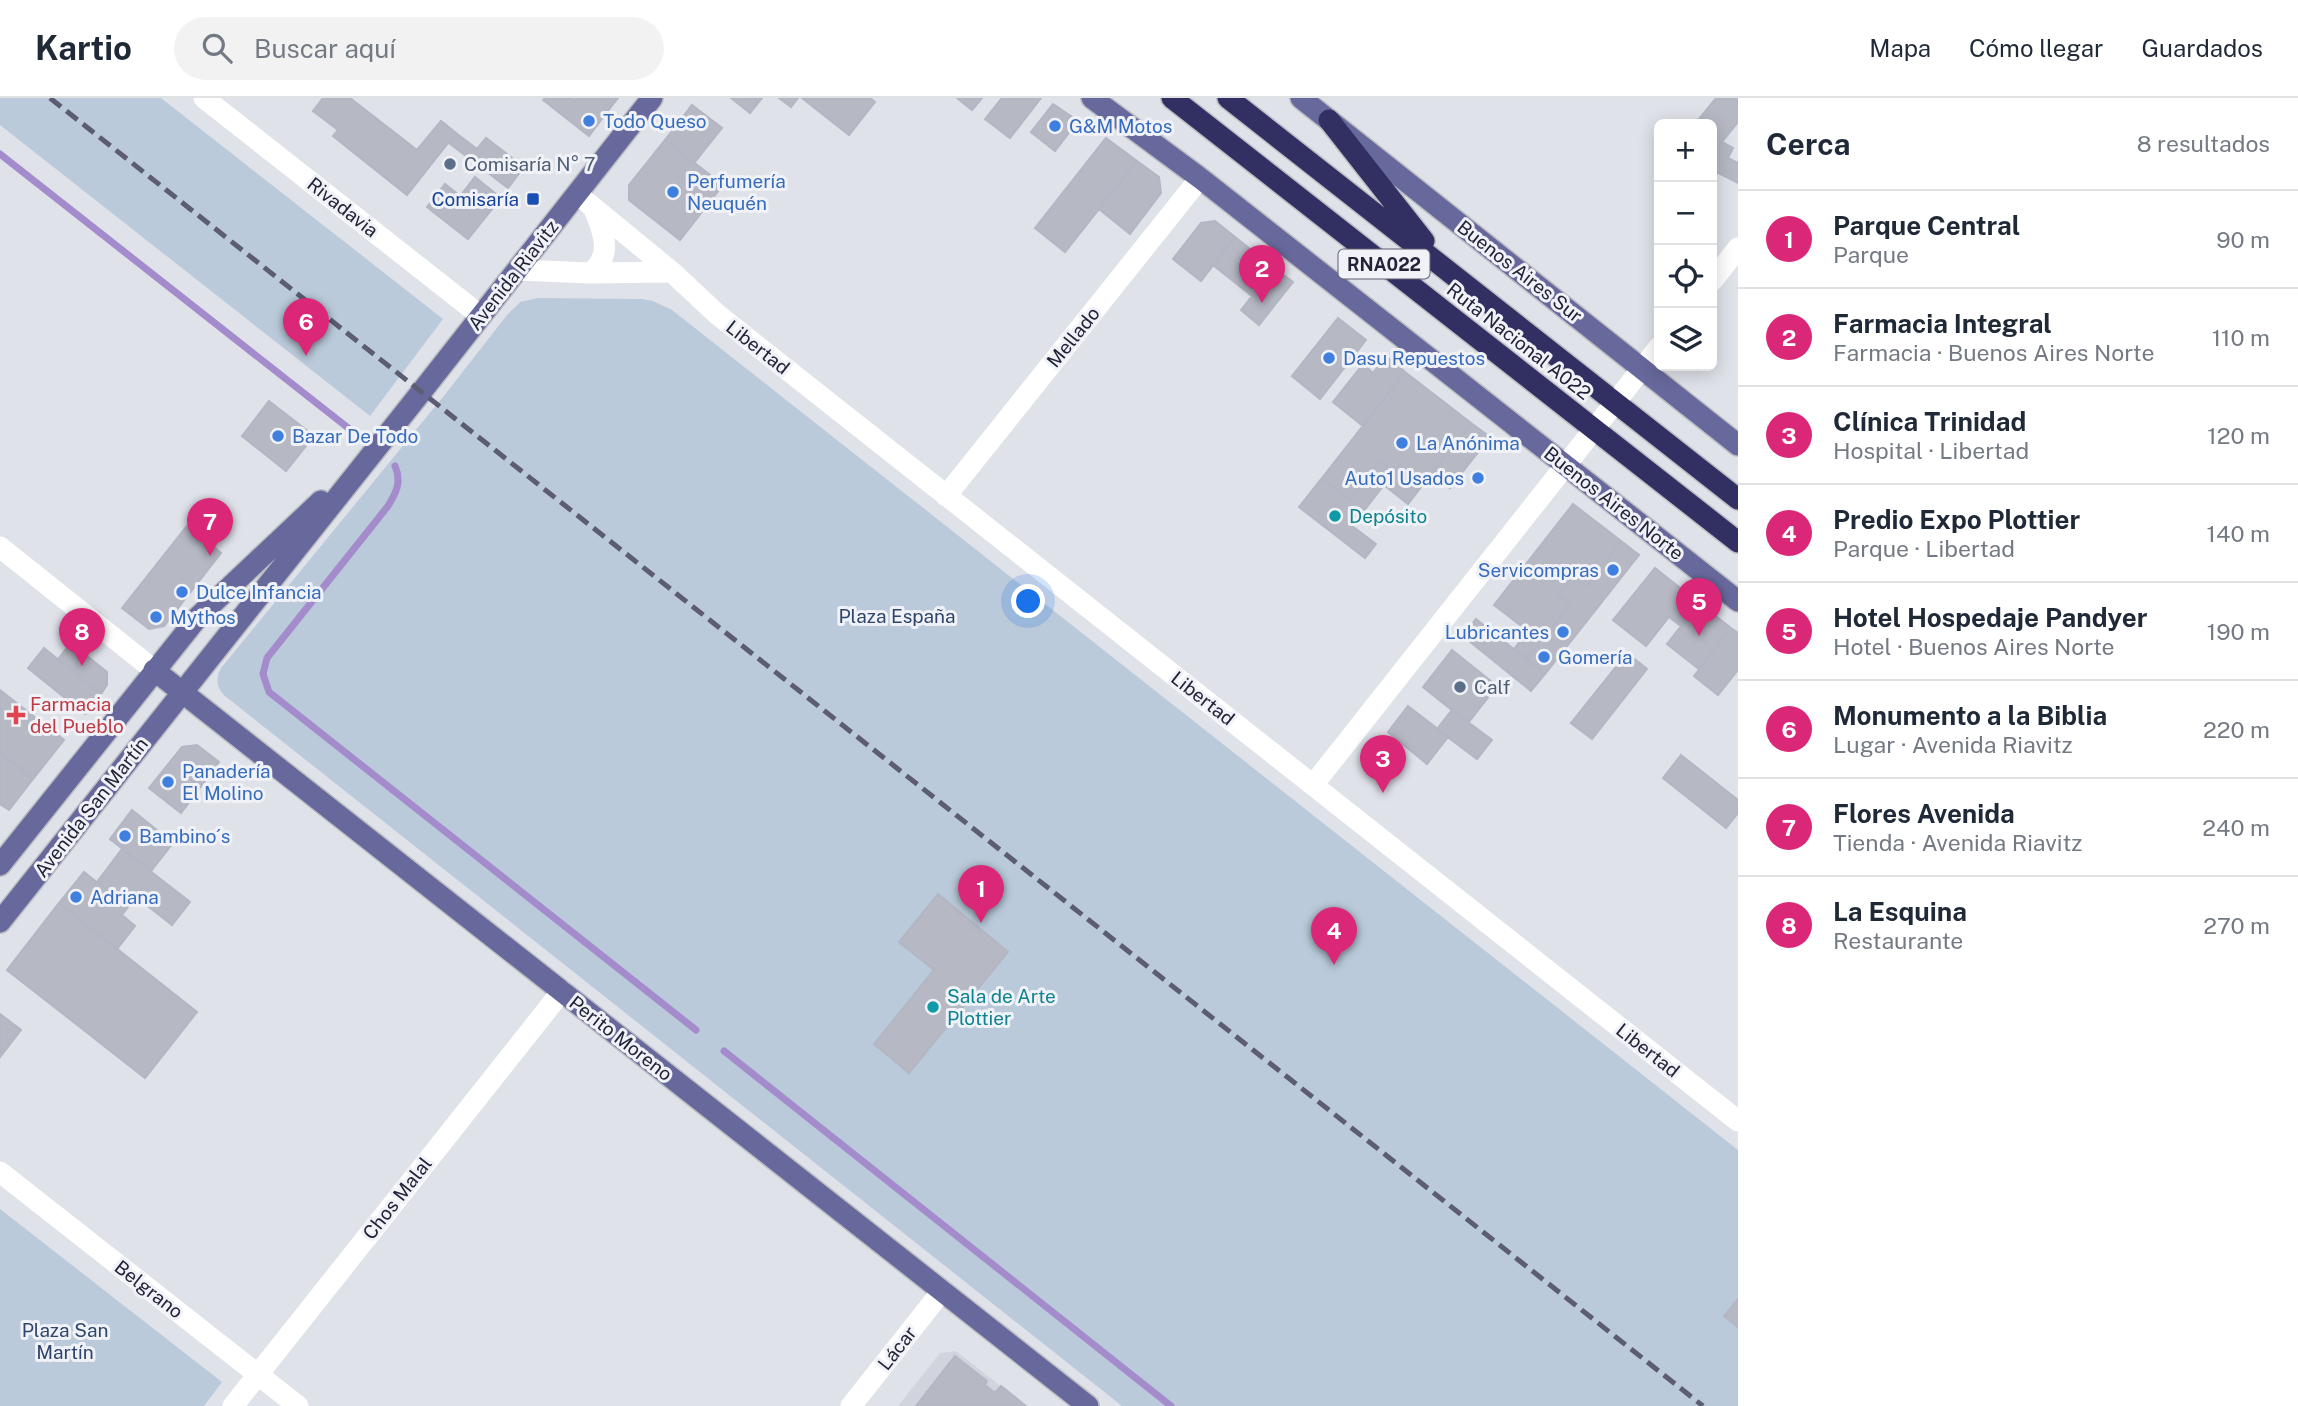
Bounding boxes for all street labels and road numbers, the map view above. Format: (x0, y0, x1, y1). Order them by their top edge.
street label: Rivadavia (303, 173, 383, 241)
street label: Avenida Riavitz (463, 216, 563, 334)
street label: Buenos Aires Sur (1453, 216, 1587, 326)
road number: RNA022 (1338, 250, 1430, 279)
street label: Ruta Nacional A022 (1443, 278, 1595, 404)
street label: Mellado (1042, 302, 1104, 372)
street label: Libertad (722, 315, 794, 379)
street label: Buenos Aires Norte (1540, 442, 1688, 564)
street label: Libertad (1167, 666, 1239, 730)
street label: Avenida San Martín (30, 733, 152, 881)
street label: Perito Moreno (565, 991, 677, 1085)
street label: Libertad (1612, 1018, 1684, 1082)
street label: Chos Malal (358, 1153, 436, 1243)
street label: Belgrano (110, 1255, 188, 1323)
street label: Lácar (873, 1322, 921, 1374)

